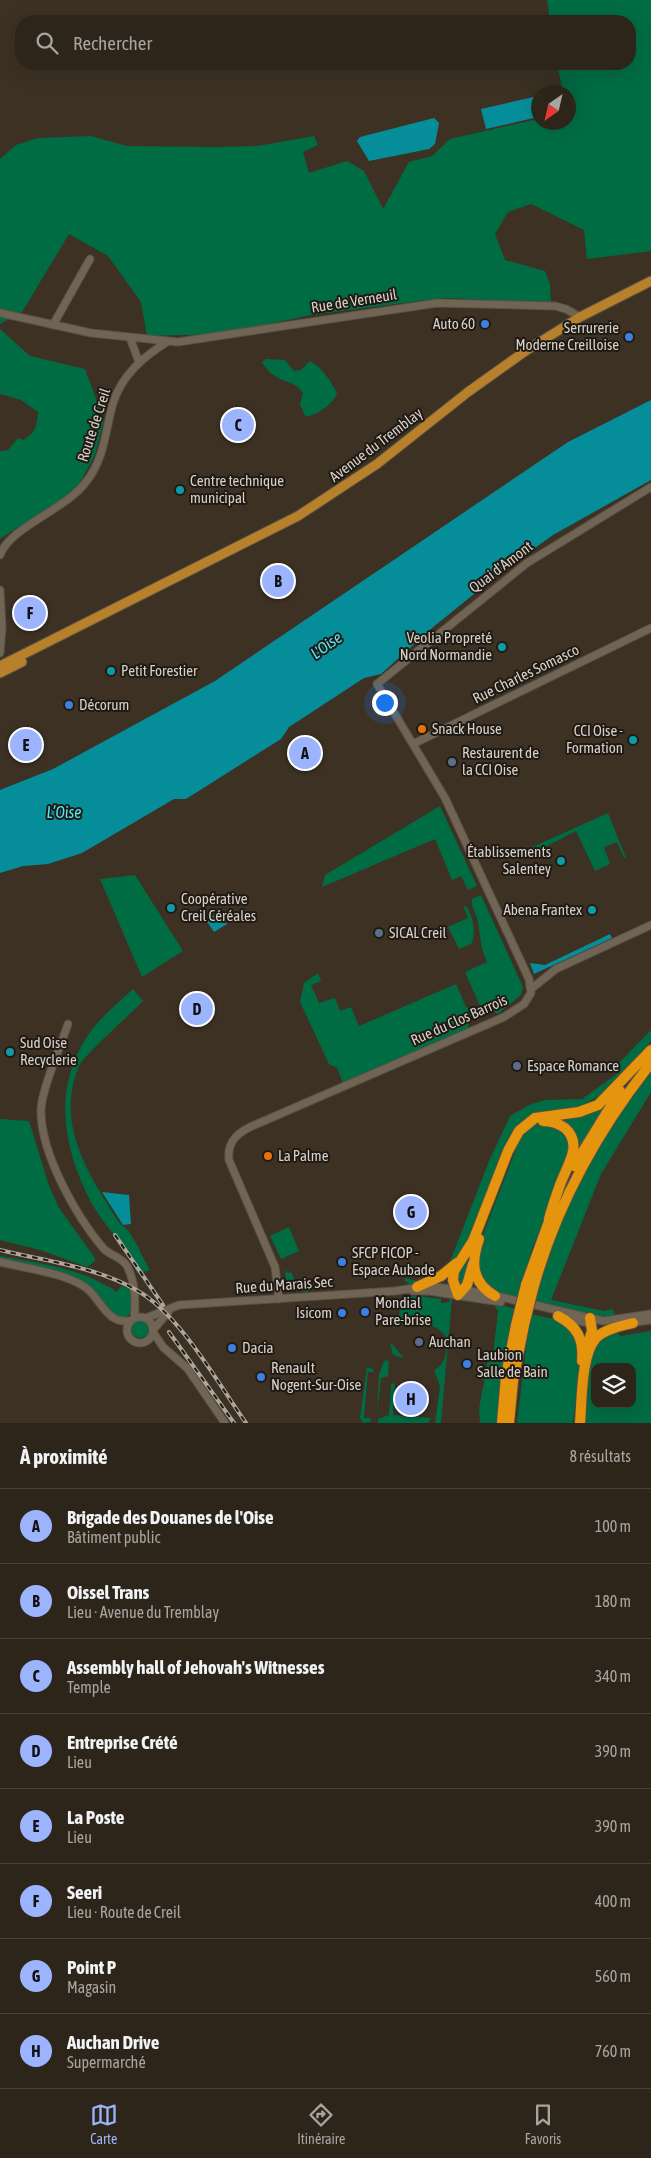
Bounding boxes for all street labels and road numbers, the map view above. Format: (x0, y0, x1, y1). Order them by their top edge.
street label: Rue de Verneuil (310, 285, 398, 316)
street label: Route de Creil (74, 386, 113, 464)
street label: Avenue du Tremblay (326, 404, 426, 485)
street label: Quai d'Amont (466, 537, 536, 596)
street label: Rue Charles Somasco (470, 640, 582, 707)
street label: Rue du Clos Barrois (408, 991, 510, 1048)
street label: Rue du Marais Sec (235, 1273, 334, 1296)

